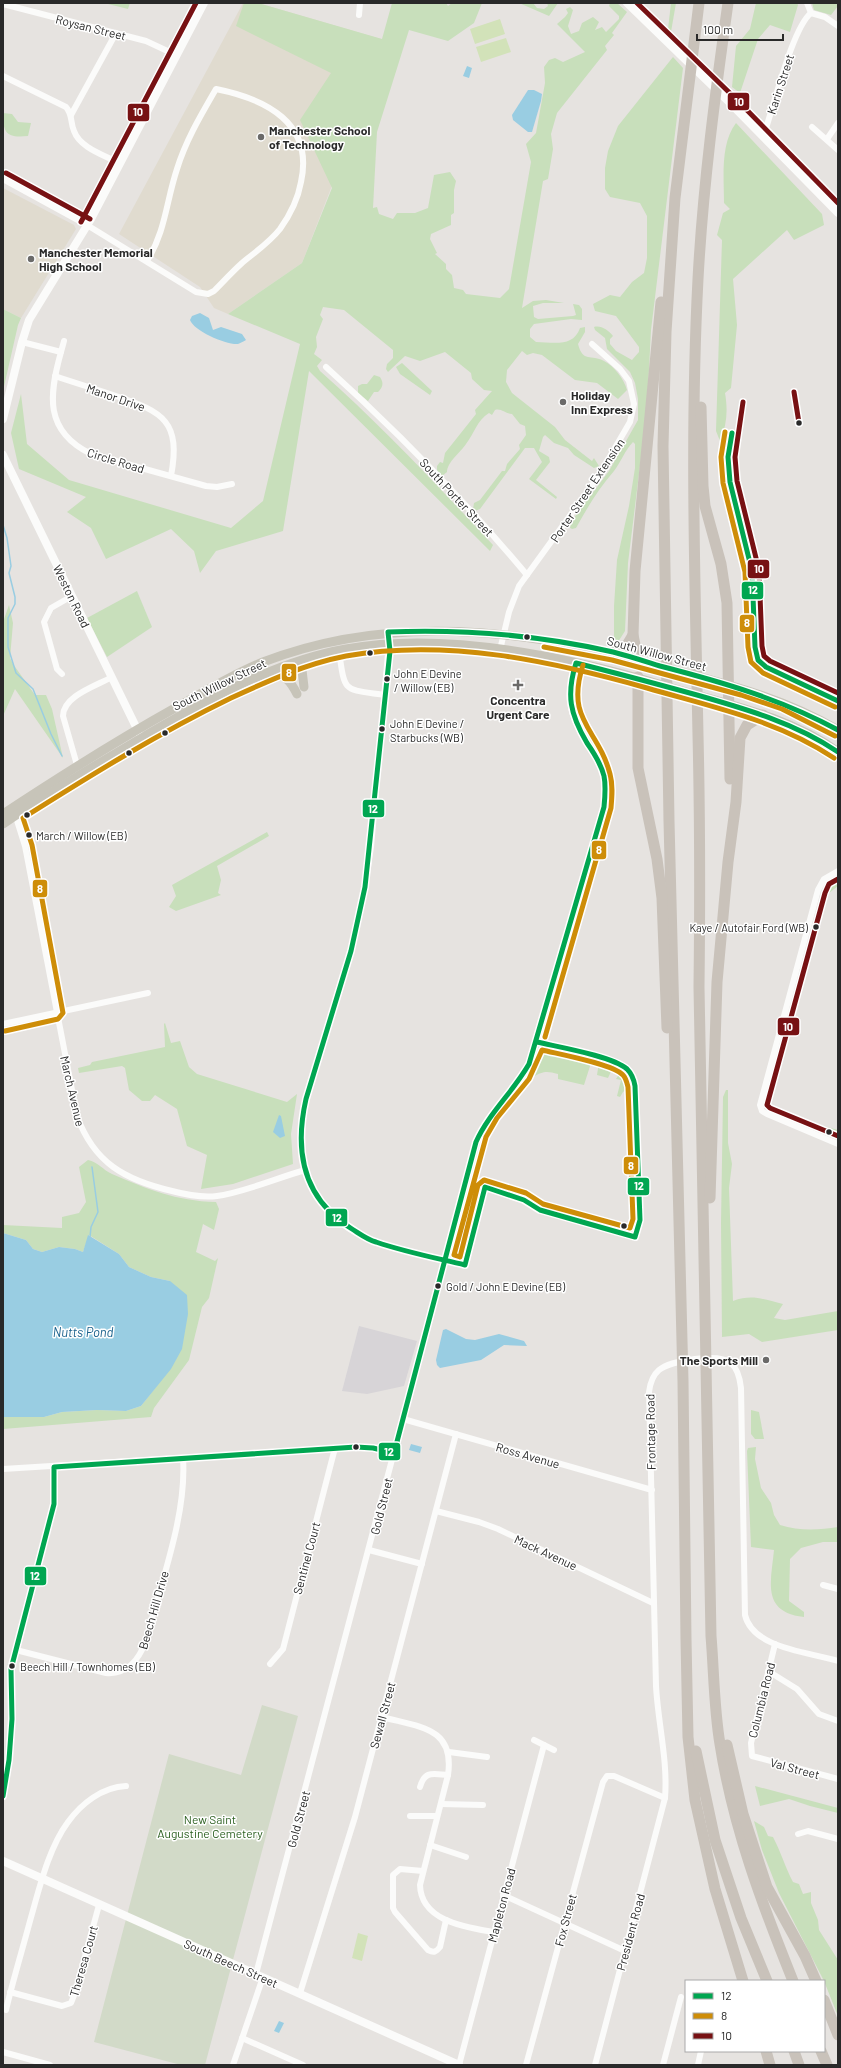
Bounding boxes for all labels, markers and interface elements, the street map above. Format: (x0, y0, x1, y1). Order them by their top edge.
street label: Roysan Street (54, 11, 128, 43)
scale bar (697, 16, 783, 42)
text: 100 m (703, 22, 733, 36)
street label: Karin Street (764, 52, 796, 116)
line badge: 10 (727, 92, 750, 111)
text: 10 (734, 95, 744, 108)
line badge: 10 (127, 103, 150, 122)
text: 10 (133, 105, 143, 118)
place label: Manchester School of Technology (269, 123, 370, 151)
marker: Manchester School of Technology (256, 132, 266, 142)
place label: Manchester Memorial High School (39, 245, 153, 273)
marker: Manchester Memorial High School (26, 254, 36, 264)
street label: Manor Drive (85, 380, 147, 414)
place label: Holiday Inn Express (571, 388, 633, 416)
marker: Holiday Inn Express (558, 397, 568, 407)
unlabelled marker (794, 418, 804, 428)
street label: Porter Street Extension (547, 435, 627, 545)
street label: Circle Road (86, 445, 146, 475)
street label: South Porter Street (417, 455, 497, 539)
line badge: 10 (747, 559, 770, 579)
street label: Weston Road (51, 562, 93, 630)
text: 10 (754, 562, 764, 575)
line badge: 12 (741, 581, 764, 600)
text: 12 (748, 583, 758, 596)
line badge: 8 (739, 614, 755, 633)
text: 8 (744, 616, 750, 629)
unlabelled marker (522, 632, 532, 642)
street label: South Willow Street (606, 633, 708, 673)
unlabelled marker (365, 648, 375, 658)
street label: South Willow Street (170, 655, 268, 713)
line badge: 8 (281, 663, 297, 682)
text: 8 (286, 666, 292, 679)
place label: John E Devine / Willow (EB) (394, 667, 462, 694)
marker: John E Devine / Willow (EB) (382, 674, 392, 684)
marker: Concentra Urgent Care (512, 679, 524, 691)
place label: Concentra Urgent Care (486, 693, 550, 721)
place label: John E Devine / Starbucks (WB) (390, 717, 464, 744)
marker: John E Devine / Starbucks (WB) (377, 724, 387, 734)
unlabelled marker (160, 728, 170, 738)
unlabelled marker (124, 748, 134, 758)
line badge: 12 (362, 799, 385, 818)
text: 12 (368, 802, 378, 815)
unlabelled marker (22, 810, 32, 820)
place label: March / Willow (EB) (36, 829, 127, 842)
marker: March / Willow (EB) (24, 830, 34, 840)
line badge: 8 (591, 840, 607, 860)
text: 8 (596, 843, 602, 856)
line badge: 8 (32, 879, 48, 898)
text: 8 (37, 882, 43, 895)
place label: Kaye / Autofair Ford (WB) (689, 921, 808, 934)
marker: Kaye / Autofair Ford (WB) (811, 922, 821, 932)
line badge: 10 (777, 1017, 800, 1036)
text: 10 (783, 1020, 793, 1033)
street label: March Avenue (58, 1054, 88, 1128)
unlabelled marker (824, 1127, 834, 1137)
line badge: 8 (623, 1156, 639, 1175)
text: 8 (628, 1159, 634, 1172)
line badge: 12 (627, 1177, 650, 1196)
text: 12 (634, 1179, 644, 1192)
line badge: 12 (325, 1208, 348, 1227)
text: 12 (332, 1211, 342, 1224)
unlabelled marker (619, 1221, 629, 1231)
place label: Gold / John E Devine (EB) (446, 1280, 565, 1293)
marker: Gold / John E Devine (EB) (433, 1281, 443, 1291)
water label: Nutts Pond (53, 1324, 113, 1340)
place label: The Sports Mill (680, 1353, 758, 1367)
marker: The Sports Mill (761, 1355, 771, 1365)
street label: Frontage Road (642, 1394, 658, 1470)
street label: Ross Avenue (494, 1439, 562, 1471)
unlabelled marker (351, 1442, 361, 1452)
line badge: 12 (378, 1442, 401, 1461)
text: 12 (384, 1445, 394, 1458)
street label: Gold Street (367, 1476, 395, 1536)
street label: Sentinel Court (290, 1520, 322, 1596)
street label: Mack Avenue (512, 1531, 580, 1573)
line badge: 12 (24, 1566, 47, 1586)
text: 12 (30, 1569, 40, 1582)
street label: Beech Hill Drive (135, 1569, 171, 1651)
place label: Beech Hill / Townhomes (EB) (20, 1660, 155, 1673)
marker: Beech Hill / Townhomes (EB) (7, 1661, 17, 1671)
street label: Columbia Road (745, 1661, 777, 1739)
street label: Sewall Street (366, 1680, 398, 1750)
street label: Val Street (769, 1755, 821, 1781)
street label: Gold Street (284, 1789, 312, 1849)
park label: New Saint Augustine Cemetery (157, 1812, 263, 1840)
street label: Mapleton Road (484, 1866, 518, 1944)
street label: Fox Street (551, 1892, 579, 1948)
street label: President Road (613, 1892, 647, 1972)
street label: Theresa Court (66, 1924, 100, 1998)
street label: South Beech Street (182, 1936, 280, 1990)
legend (685, 1980, 825, 2052)
text: 12 (721, 1988, 732, 2002)
text: 8 (721, 2008, 727, 2022)
text: 10 (721, 2028, 732, 2042)

